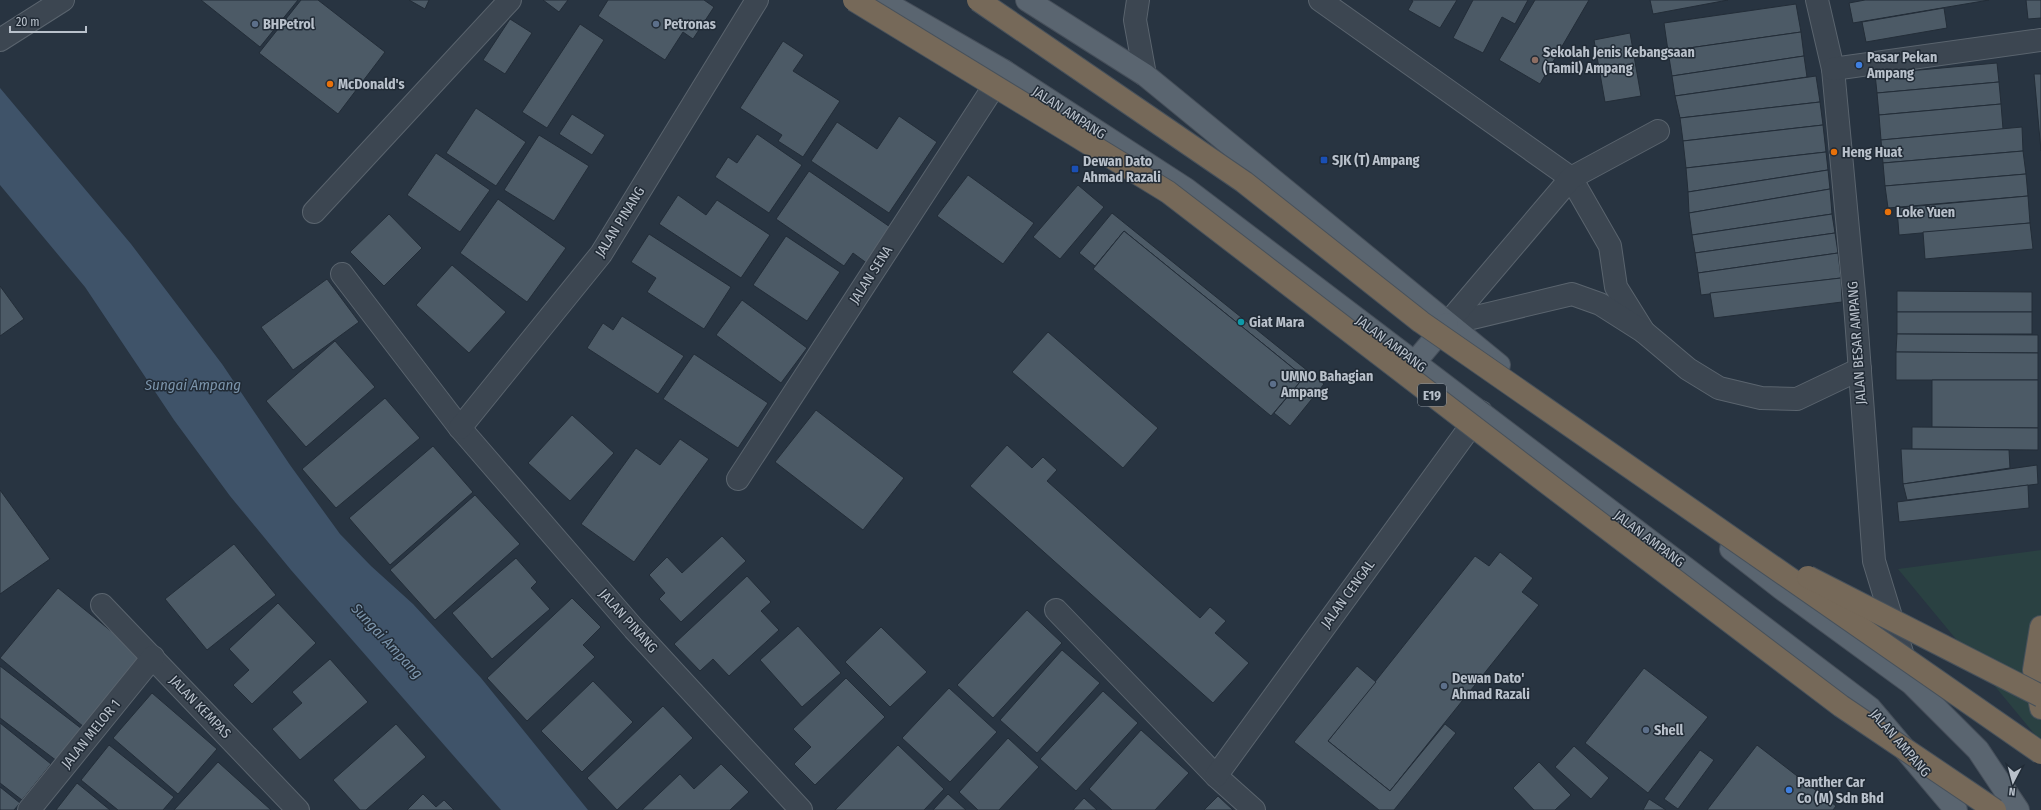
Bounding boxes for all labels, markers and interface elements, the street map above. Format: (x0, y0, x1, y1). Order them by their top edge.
scale bar (10, 8, 86, 34)
text: 20 m (16, 15, 40, 29)
place label: BHPetrol (263, 16, 315, 33)
place label: Petronas (664, 16, 716, 33)
marker: BHPetrol (250, 19, 260, 29)
marker: Petronas (651, 19, 661, 29)
place label: Sekolah Jenis Kebangsaan (Tamil) Ampang (1543, 44, 1695, 77)
place label: Pasar Pekan Ampang (1866, 49, 1937, 82)
marker: Sekolah Jenis Kebangsaan (Tamil) Ampang (1530, 55, 1540, 65)
marker: Pasar Pekan Ampang (1854, 60, 1864, 70)
place label: McDonald's (338, 76, 405, 93)
marker: McDonald's (325, 79, 335, 89)
street label: JALAN AMPANG (1029, 83, 1109, 143)
place label: Heng Huat (1842, 144, 1903, 161)
marker: Heng Huat (1829, 147, 1839, 157)
place label: SJK (T) Ampang (1332, 152, 1419, 169)
place label: Dewan Dato Ahmad Razali (1082, 153, 1161, 186)
marker: SJK (T) Ampang (1319, 155, 1329, 165)
marker: Dewan Dato Ahmad Razali (1070, 164, 1080, 174)
street label: JALAN PINANG (592, 184, 648, 260)
place label: Loke Yuen (1896, 204, 1955, 221)
marker: Loke Yuen (1883, 207, 1893, 217)
street label: JALAN SENA (846, 242, 896, 307)
street label: JALAN BESAR AMPANG (1844, 281, 1870, 405)
street label: JALAN AMPANG (1352, 312, 1430, 376)
place label: Giat Mara (1249, 314, 1304, 331)
marker: Giat Mara (1236, 317, 1246, 327)
place label: UMNO Bahagian Ampang (1280, 368, 1373, 401)
water label: Sungai Ampang (144, 376, 241, 394)
marker: UMNO Bahagian Ampang (1268, 379, 1278, 389)
road number: E19 (1418, 384, 1446, 406)
street label: JALAN AMPANG (1610, 507, 1688, 571)
street label: JALAN CENGAL (1318, 557, 1378, 631)
street label: JALAN PINANG (595, 586, 661, 656)
water label: Sungai Ampang (347, 599, 427, 683)
place label: Dewan Dato' Ahmad Razali (1451, 670, 1530, 703)
street label: JALAN KEMPAS (166, 672, 234, 742)
marker: Dewan Dato' Ahmad Razali (1439, 681, 1449, 691)
street label: JALAN MELOR 1 (58, 696, 124, 772)
street label: JALAN AMPANG (1866, 706, 1934, 780)
place label: Shell (1654, 722, 1684, 739)
marker: Shell (1641, 725, 1651, 735)
north arrow (1993, 762, 2033, 802)
place label: Panther Car Co (M) Sdn Bhd (1797, 774, 1884, 807)
marker: Panther Car Co (M) Sdn Bhd (1784, 785, 1794, 795)
text: N (2008, 785, 2016, 798)

